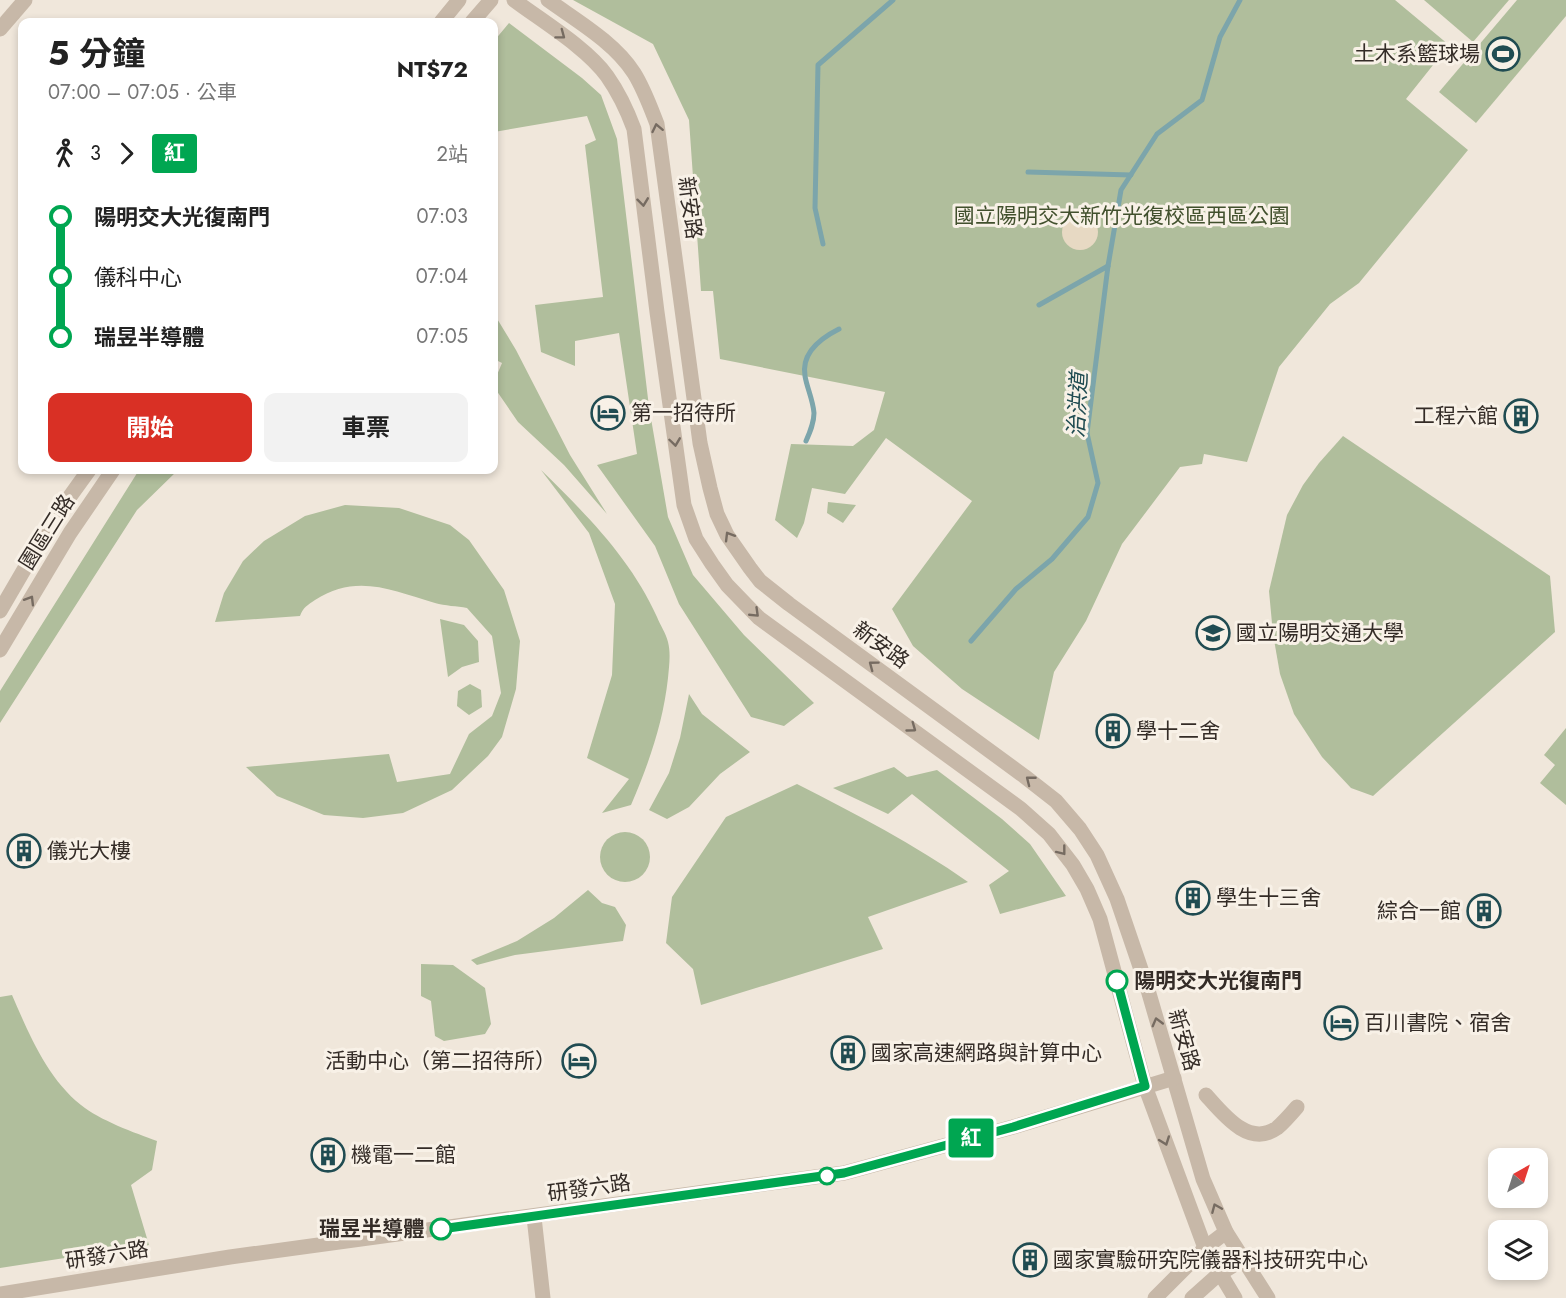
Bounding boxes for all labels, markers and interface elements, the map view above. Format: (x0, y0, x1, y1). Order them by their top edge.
one-way arrow (554, 28, 565, 39)
text: 5 分鐘 (48, 30, 145, 77)
sports icon: 土木系籃球場 (1485, 36, 1521, 72)
place label: 土木系籃球場 (1354, 39, 1480, 69)
text: NT$72 (397, 53, 468, 85)
text: 07:00 – 07:05 · 公車 (48, 78, 237, 107)
one-way arrow (651, 123, 664, 133)
icon: walk (48, 137, 81, 170)
icon: forward (110, 137, 143, 170)
text: 紅 (164, 138, 185, 168)
text: 3 (90, 139, 101, 168)
text: 2站 (437, 140, 468, 169)
street label: 新安路 (671, 175, 709, 241)
one-way arrow (636, 197, 648, 206)
text: 陽明交大光復南門 (94, 201, 270, 233)
park label: 國立陽明交大新竹光復校區西區公園 (954, 201, 1290, 231)
text: 07:03 (417, 202, 468, 231)
text: 儀科中心 (94, 261, 182, 293)
text: 07:04 (416, 262, 468, 291)
text: 瑞昱半導體 (94, 321, 204, 353)
text: 07:05 (416, 322, 468, 351)
water label: 治洪道 (1059, 368, 1095, 439)
button: 開始 (48, 393, 252, 462)
button: 車票 (264, 393, 468, 462)
hotel icon: 第一招待所 (590, 395, 626, 431)
place label: 第一招待所 (631, 398, 736, 428)
building icon: 工程六館 (1503, 398, 1539, 434)
place label: 工程六館 (1414, 401, 1498, 431)
one-way arrow (668, 437, 680, 446)
street label: 園區三路 (12, 488, 82, 576)
one-way arrow (725, 532, 736, 542)
one-way arrow (22, 596, 34, 606)
one-way arrow (747, 606, 758, 617)
street label: 新安路 (847, 614, 915, 676)
school or university icon: 國立陽明交通大學 (1195, 615, 1231, 651)
place label: 國立陽明交通大學 (1236, 618, 1404, 648)
one-way arrow (868, 661, 879, 672)
building icon: 學十二舍 (1095, 713, 1131, 749)
place label: 學十二舍 (1136, 716, 1220, 746)
one-way arrow (905, 721, 916, 732)
one-way arrow (1025, 777, 1036, 788)
building icon: 儀光大樓 (6, 833, 42, 869)
place label: 儀光大樓 (47, 836, 131, 866)
one-way arrow (1055, 844, 1066, 855)
building icon: 學生十三舍 (1175, 880, 1211, 916)
place label: 學生十三舍 (1216, 883, 1321, 913)
building icon: 綜合一館 (1466, 893, 1502, 929)
place label: 綜合一館 (1377, 896, 1461, 926)
place label: 陽明交大光復南門 (1134, 966, 1302, 996)
marker: 陽明交大光復南門 (1106, 970, 1128, 992)
hotel icon: 百川書院、宿舍 (1323, 1005, 1359, 1041)
street label: 新安路 (1161, 1006, 1207, 1074)
place label: 百川書院、宿舍 (1364, 1008, 1511, 1038)
one-way arrow (1152, 1017, 1165, 1027)
building icon: 國家高速網路與計算中心 (830, 1035, 866, 1071)
place label: 國家高速網路與計算中心 (871, 1038, 1102, 1068)
hotel icon: 活動中心（第二招待所） (561, 1043, 597, 1079)
place label: 活動中心（第二招待所） (325, 1046, 556, 1076)
line badge: 紅 (952, 1118, 990, 1158)
text: 紅 (961, 1123, 982, 1153)
one-way arrow (1158, 1135, 1171, 1146)
building icon: 機電一二館 (310, 1137, 346, 1173)
place label: 機電一二館 (351, 1140, 456, 1170)
north arrow (1488, 1148, 1548, 1208)
map controls (1488, 1148, 1548, 1280)
street label: 研發六路 (545, 1167, 633, 1209)
unlabelled marker (818, 1167, 836, 1185)
one-way arrow (1211, 1203, 1223, 1214)
place label: 瑞昱半導體 (319, 1214, 424, 1244)
marker: 瑞昱半導體 (430, 1218, 452, 1240)
button: layers (1488, 1220, 1548, 1280)
street label: 研發六路 (63, 1234, 151, 1276)
building icon: 國家實驗研究院儀器科技研究中心 (1012, 1242, 1048, 1278)
place label: 國家實驗研究院儀器科技研究中心 (1053, 1245, 1368, 1275)

